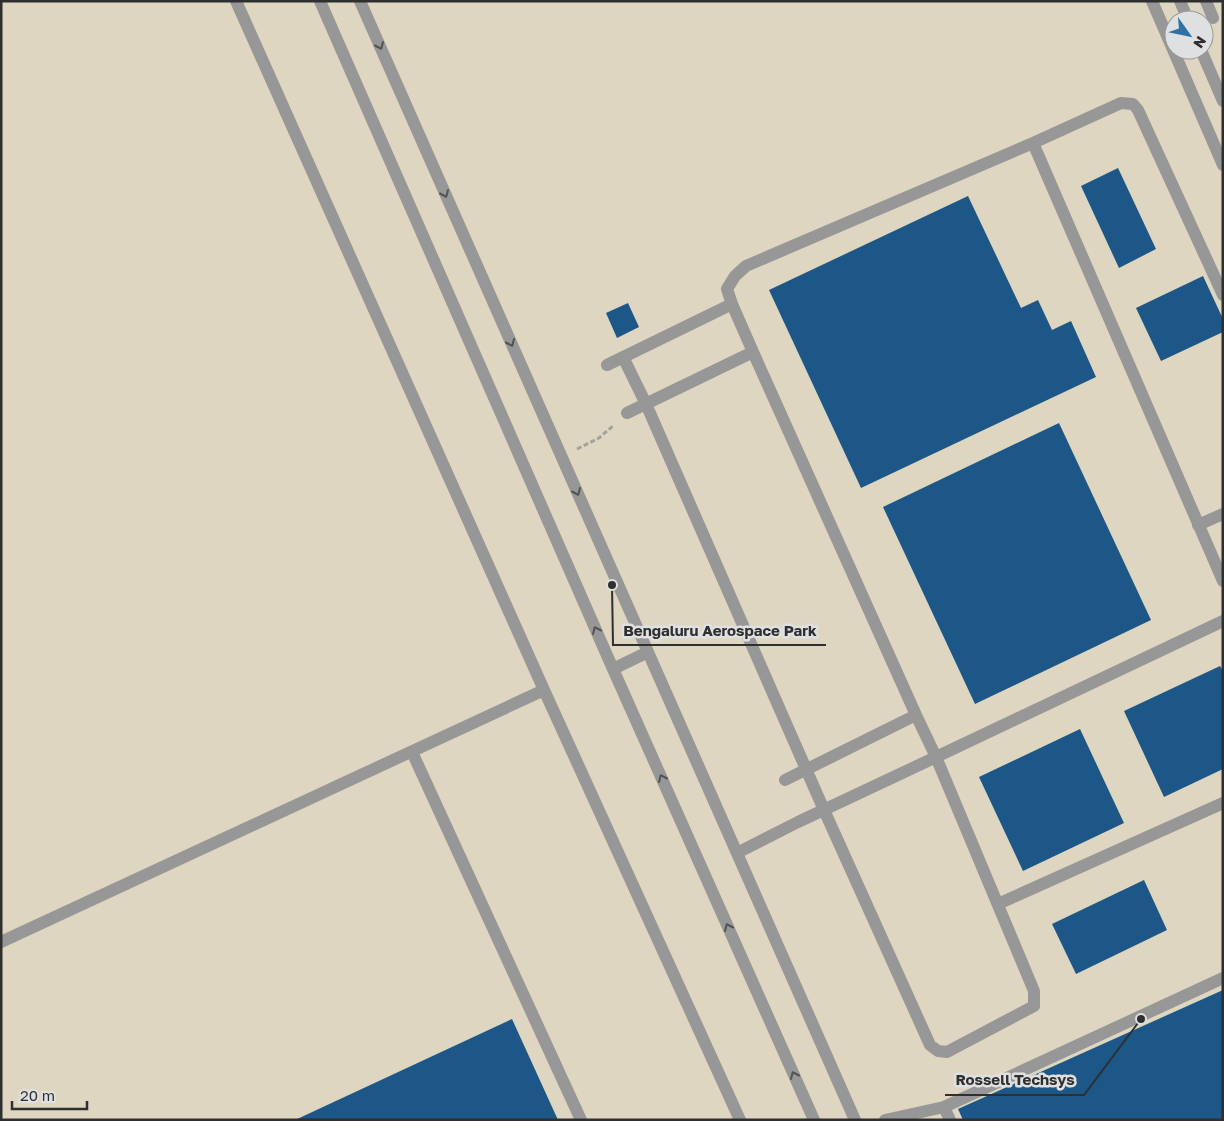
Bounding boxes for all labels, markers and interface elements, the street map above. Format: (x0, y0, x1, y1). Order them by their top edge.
north arrow (1164, 10, 1214, 60)
text: N (1190, 33, 1210, 51)
one-way arrow (373, 41, 384, 50)
one-way arrow (439, 189, 450, 198)
one-way arrow (505, 338, 516, 347)
one-way arrow (570, 487, 581, 496)
callout: Bengaluru Aerospace Park (613, 615, 826, 645)
text: Bengaluru Aerospace Park (623, 621, 817, 639)
one-way arrow (591, 626, 602, 635)
one-way arrow (657, 774, 668, 783)
one-way arrow (723, 923, 734, 932)
callout: Rossell Techsys (945, 1065, 1084, 1095)
text: Rossell Techsys (955, 1070, 1075, 1088)
one-way arrow (790, 1071, 800, 1080)
scale bar (12, 1078, 88, 1110)
text: 20 m (20, 1086, 55, 1104)

